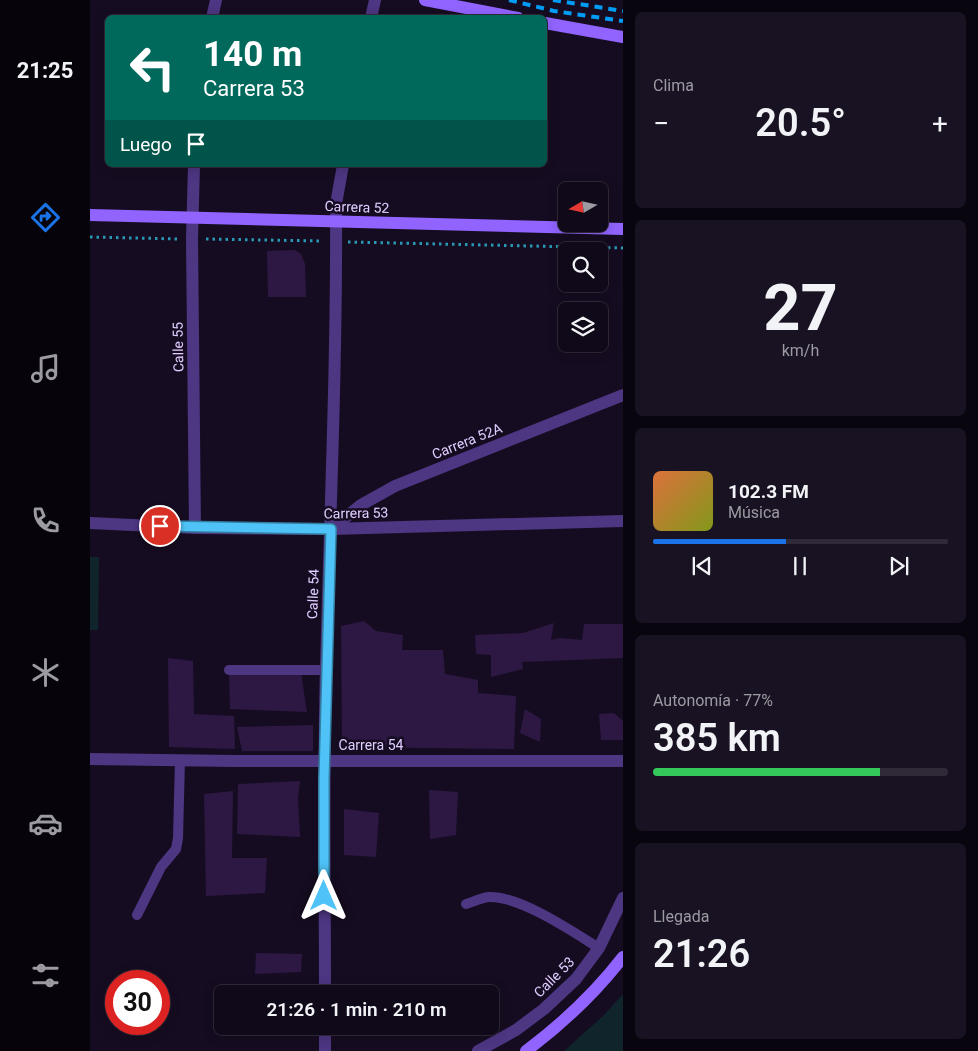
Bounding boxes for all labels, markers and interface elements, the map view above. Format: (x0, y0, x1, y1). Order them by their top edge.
text: 140 m (203, 34, 302, 75)
icon: left (120, 35, 185, 100)
text: 21:25 (17, 58, 73, 83)
text: Carrera 53 (203, 76, 305, 101)
text: Clima (653, 76, 694, 95)
text: 20.5° (755, 101, 846, 145)
text: − (653, 107, 669, 140)
text: + (932, 107, 948, 140)
icon: arrive (182, 130, 210, 158)
text: Luego (120, 133, 172, 156)
north arrow (558, 182, 608, 232)
map controls (558, 182, 608, 352)
street label: Carrera 52 (324, 198, 390, 216)
icon: directions (28, 200, 63, 235)
button: search (558, 242, 608, 292)
text: 27 (763, 270, 838, 346)
button: layers (558, 302, 608, 352)
street label: Calle 55 (170, 322, 186, 372)
text: km/h (782, 341, 819, 360)
icon: music (28, 351, 63, 386)
street label: Carrera 52A (430, 420, 504, 462)
text: 102.3 FM (728, 480, 809, 503)
icon: phone (28, 503, 63, 538)
text: Música (728, 503, 780, 522)
street label: Carrera 53 (323, 504, 389, 522)
pin (139, 505, 181, 547)
icon: arrive (146, 512, 174, 540)
icon: previous (688, 552, 716, 580)
icon: pause (786, 552, 814, 580)
icon: next (885, 552, 913, 580)
street label: Calle 54 (304, 569, 322, 619)
icon: climate (28, 655, 63, 690)
text: Autonomía · 77% (653, 691, 773, 710)
text: 385 km (653, 716, 781, 760)
street label: Carrera 54 (339, 737, 404, 753)
icon: car (28, 806, 63, 841)
position arrow (297, 869, 349, 921)
text: Llegada (653, 907, 709, 926)
text: 21:26 (653, 932, 750, 976)
street label: Calle 53 (531, 954, 577, 1000)
icon: filters (28, 958, 63, 993)
speed limit sign: 30 (105, 970, 170, 1035)
text: 21:26 · 1 min · 210 m (266, 998, 447, 1021)

